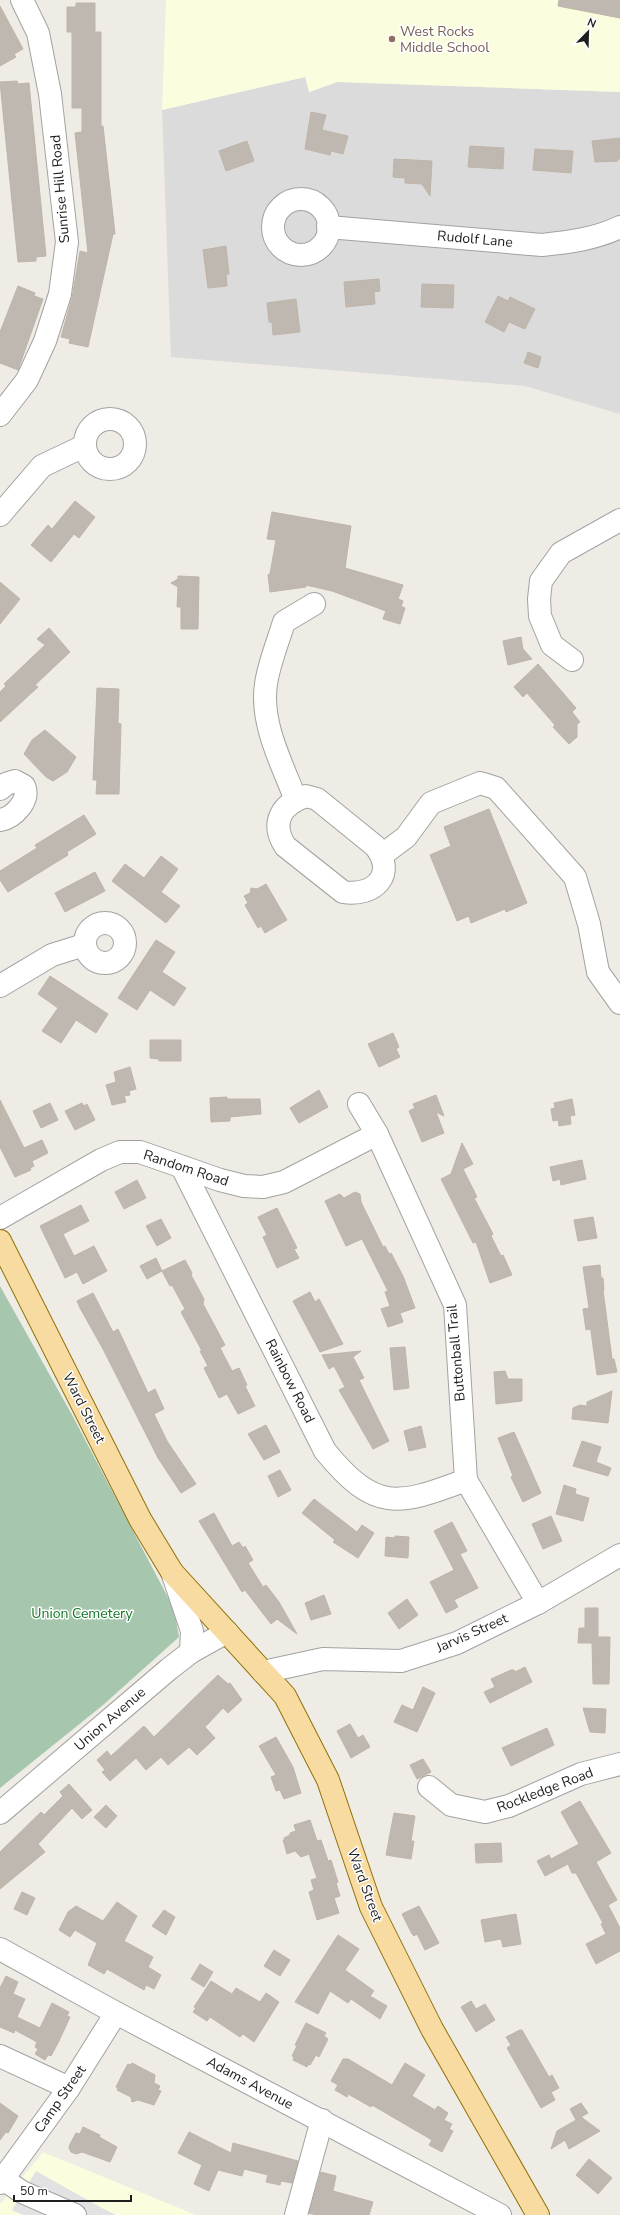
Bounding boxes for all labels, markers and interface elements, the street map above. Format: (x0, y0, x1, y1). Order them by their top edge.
north arrow (568, 12, 608, 52)
text: N (585, 15, 598, 32)
place label: West Rocks Middle School (400, 22, 490, 57)
marker: West Rocks Middle School (387, 34, 397, 44)
street label: Sunrise Hill Road (46, 134, 74, 244)
street label: Rudolf Lane (436, 226, 514, 252)
street label: Random Road (141, 1145, 231, 1191)
street label: Buttonball Trail (442, 1303, 470, 1402)
street label: Rainbow Road (261, 1336, 319, 1426)
street label: Ward Street (58, 1369, 110, 1447)
park label: Union Cemetery (31, 1604, 134, 1623)
street label: Jarvis Street (432, 1609, 511, 1658)
street label: Union Avenue (70, 1683, 150, 1755)
street label: Rockledge Road (494, 1763, 596, 1817)
street label: Ward Street (343, 1846, 387, 1924)
street label: Adams Avenue (203, 2052, 297, 2114)
street label: Camp Street (30, 2061, 90, 2137)
scale bar (14, 2177, 131, 2203)
text: 50 m (20, 2183, 48, 2199)

